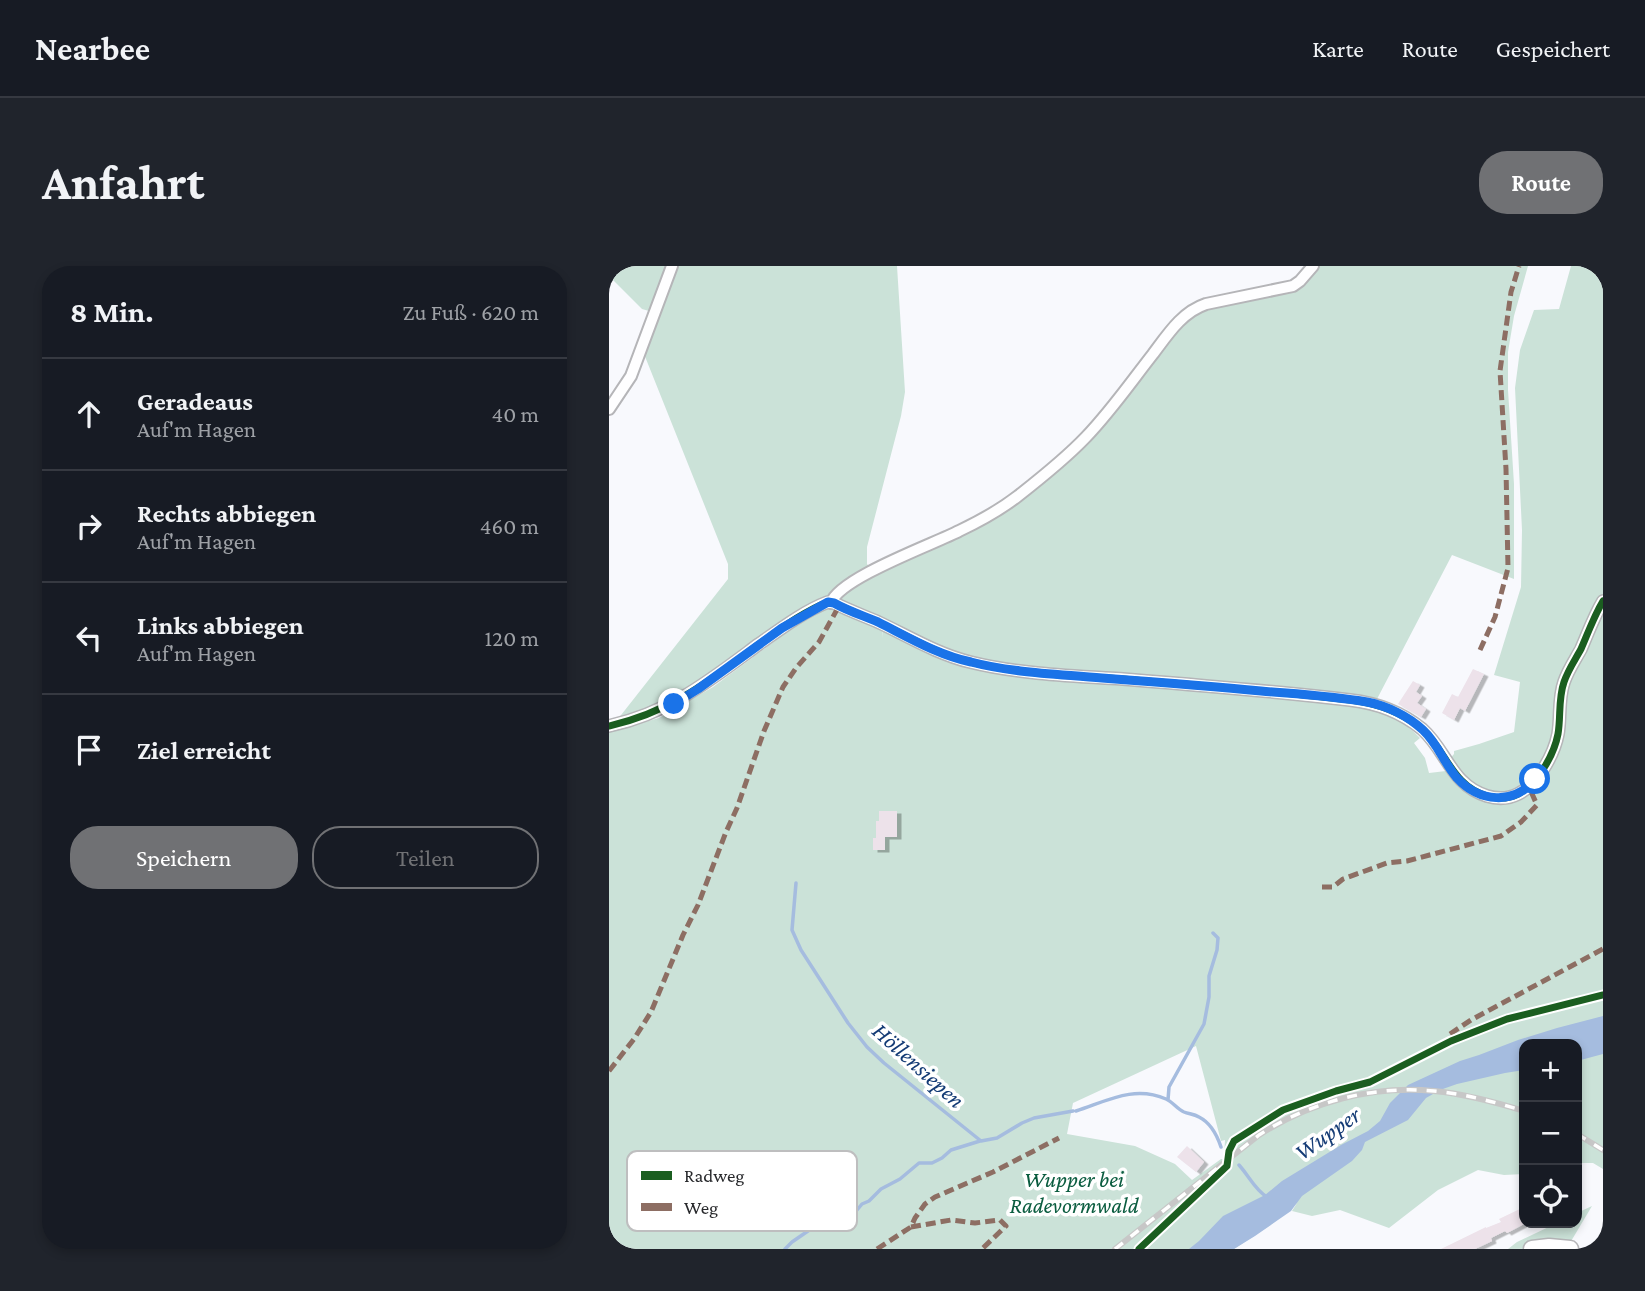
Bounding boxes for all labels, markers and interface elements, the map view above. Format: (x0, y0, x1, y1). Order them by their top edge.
text: Nearbee (35, 30, 150, 67)
text: Karte (1312, 35, 1364, 62)
text: Route (1402, 35, 1458, 62)
text: Gespeichert (1496, 35, 1610, 62)
button: Route (1479, 151, 1603, 214)
text: Anfahrt (42, 155, 204, 210)
text: 8 Min. (70, 295, 154, 328)
text: Zu Fuß · 620 m (403, 299, 539, 325)
text: Geradeaus (137, 387, 253, 416)
icon: ahead (70, 395, 108, 433)
text: 40 m (491, 401, 539, 427)
text: Auf'm Hagen (137, 416, 256, 442)
text: Rechts abbiegen (137, 499, 316, 528)
icon: right (70, 507, 108, 545)
text: 460 m (480, 513, 539, 539)
text: Auf'm Hagen (137, 528, 256, 554)
text: Links abbiegen (137, 611, 304, 640)
icon: left (70, 619, 108, 657)
text: 120 m (485, 625, 539, 651)
text: Auf'm Hagen (137, 640, 256, 666)
route end (658, 688, 689, 719)
icon: arrive (70, 731, 108, 769)
text: Ziel erreicht (137, 736, 271, 765)
route start (1519, 763, 1550, 794)
button: Speichern (70, 826, 298, 889)
button: Teilen (312, 826, 539, 889)
water label: Höllensiepen (867, 1017, 971, 1113)
map controls (1519, 1039, 1582, 1228)
button: + (1519, 1039, 1582, 1102)
water label: Wupper (1289, 1100, 1365, 1165)
button: − (1519, 1102, 1582, 1165)
legend (627, 1151, 857, 1231)
text: Radweg (684, 1165, 745, 1186)
button: locate (1519, 1165, 1582, 1228)
park label: Wupper bei Radevormwald (1010, 1166, 1140, 1218)
text: Weg (684, 1197, 718, 1218)

